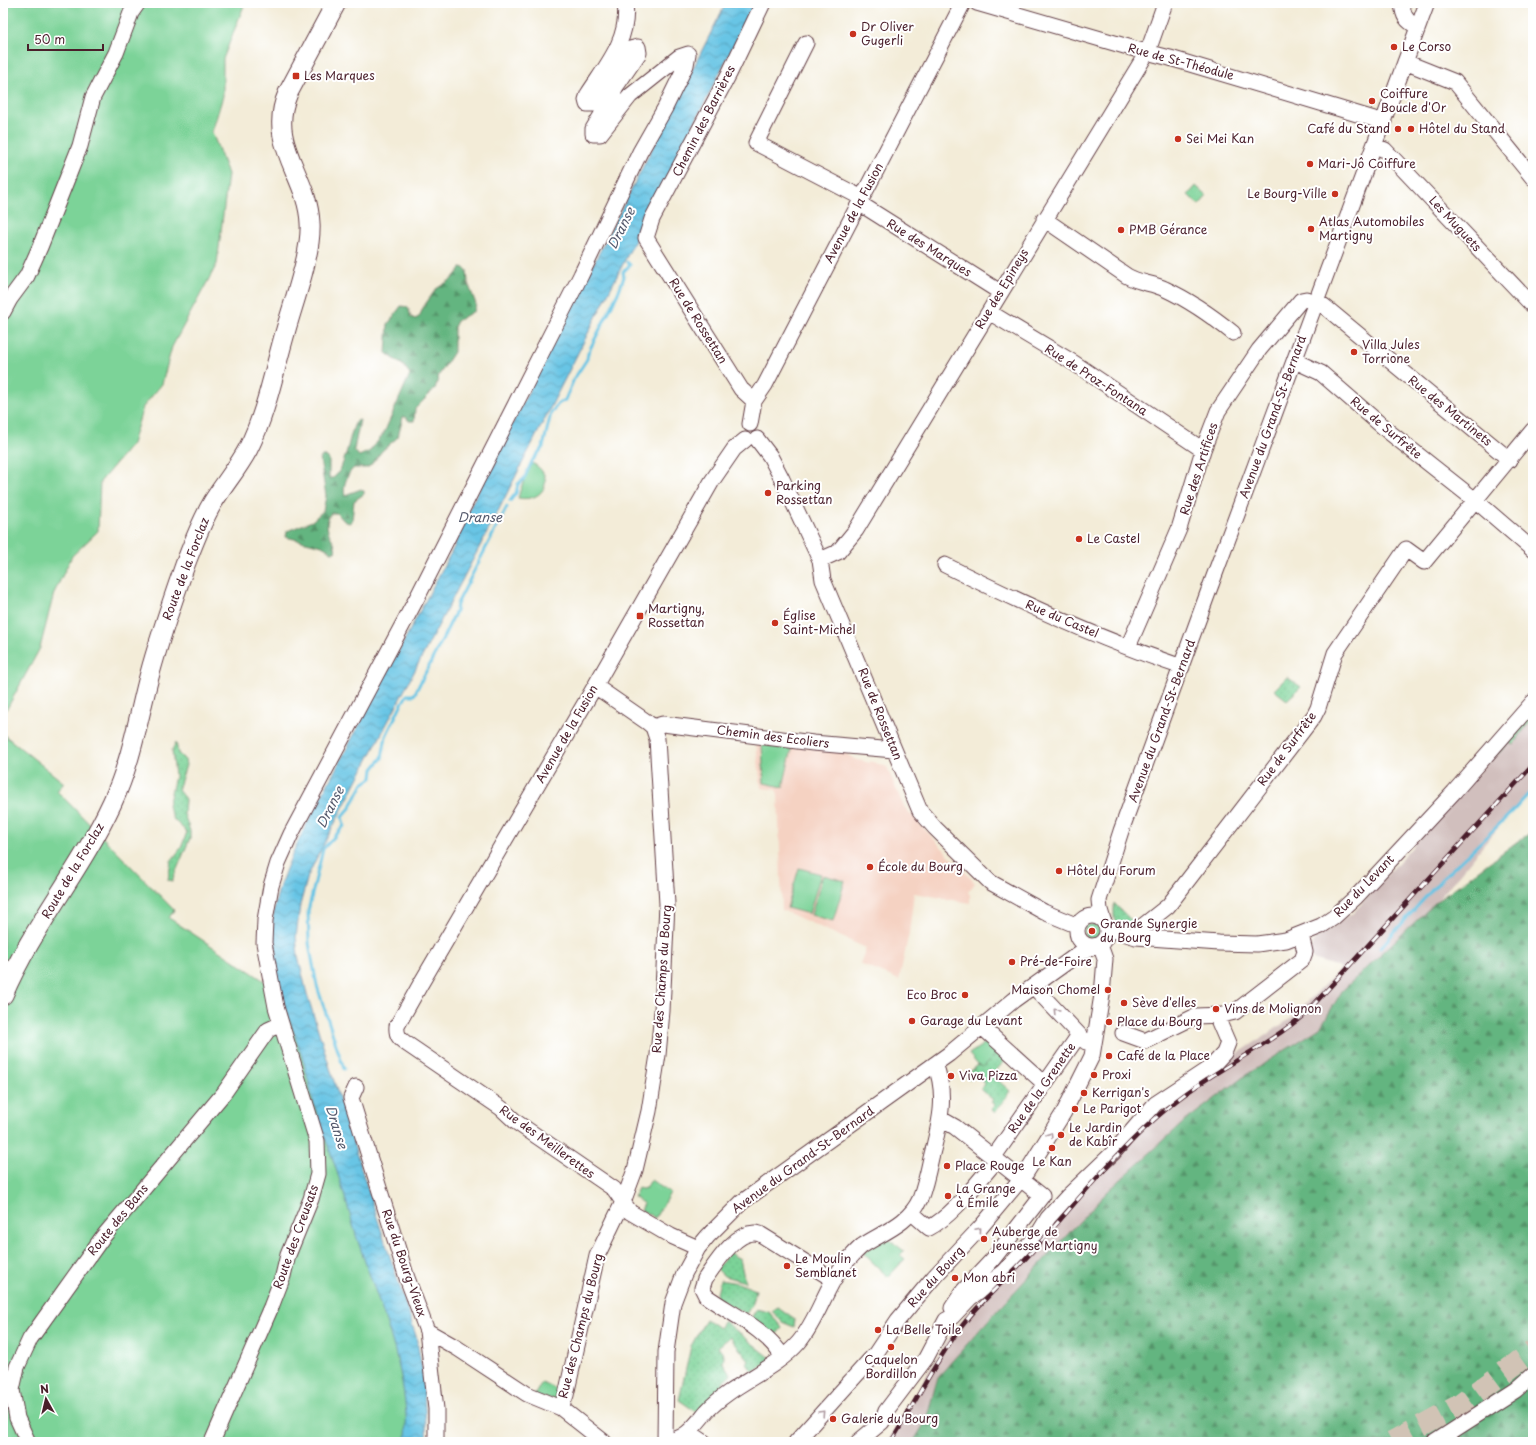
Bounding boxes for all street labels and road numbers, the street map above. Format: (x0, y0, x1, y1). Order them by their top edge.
street label: Rue de St-Théodule (1126, 38, 1237, 84)
street label: Chemin des Barrières (667, 61, 739, 179)
street label: Avenue de la Fusion (819, 159, 887, 266)
street label: Les Muguets (1425, 192, 1486, 255)
street label: Rue des Marques (884, 214, 976, 281)
street label: Rue des Epineys (970, 244, 1033, 332)
street label: Rue de Rossettan (665, 274, 732, 367)
street label: Avenue du Grand-St-Bernard (1234, 332, 1310, 501)
street label: Rue de Proz-Fontana (1042, 339, 1152, 419)
street label: Rue des Martinets (1405, 371, 1497, 450)
street label: Rue de Surfrête (1347, 392, 1426, 463)
street label: Rue des Artifices (1175, 420, 1222, 517)
street label: Route de la Forclaz (157, 514, 213, 623)
street label: Rue du Castel (1023, 595, 1102, 642)
street label: Avenue du Grand-St-Bernard (1123, 636, 1199, 805)
street label: Rue de Rossettan (854, 665, 908, 762)
street label: Avenue de la Fusion (531, 681, 602, 786)
street label: Rue de Surfrête (1252, 708, 1320, 789)
street label: Chemin des Ecoliers (716, 720, 831, 752)
street label: Route de la Forclaz (36, 819, 108, 922)
street label: Rue du Levant (1329, 850, 1398, 920)
street label: Rue des Champs du Bourg (647, 904, 675, 1054)
street label: Rue de la Grenette (1003, 1038, 1079, 1137)
street label: Rue des Meillerettes (496, 1100, 599, 1182)
street label: Avenue du Grand-St-Bernard (727, 1101, 878, 1217)
street label: Route des Bans (83, 1179, 152, 1259)
street label: Route des Creusats (268, 1182, 322, 1291)
street label: Rue du Bourg-Vieux (378, 1206, 432, 1319)
street label: Rue du Bourg (903, 1242, 968, 1311)
street label: Rue des Champs du Bourg (553, 1251, 607, 1400)

